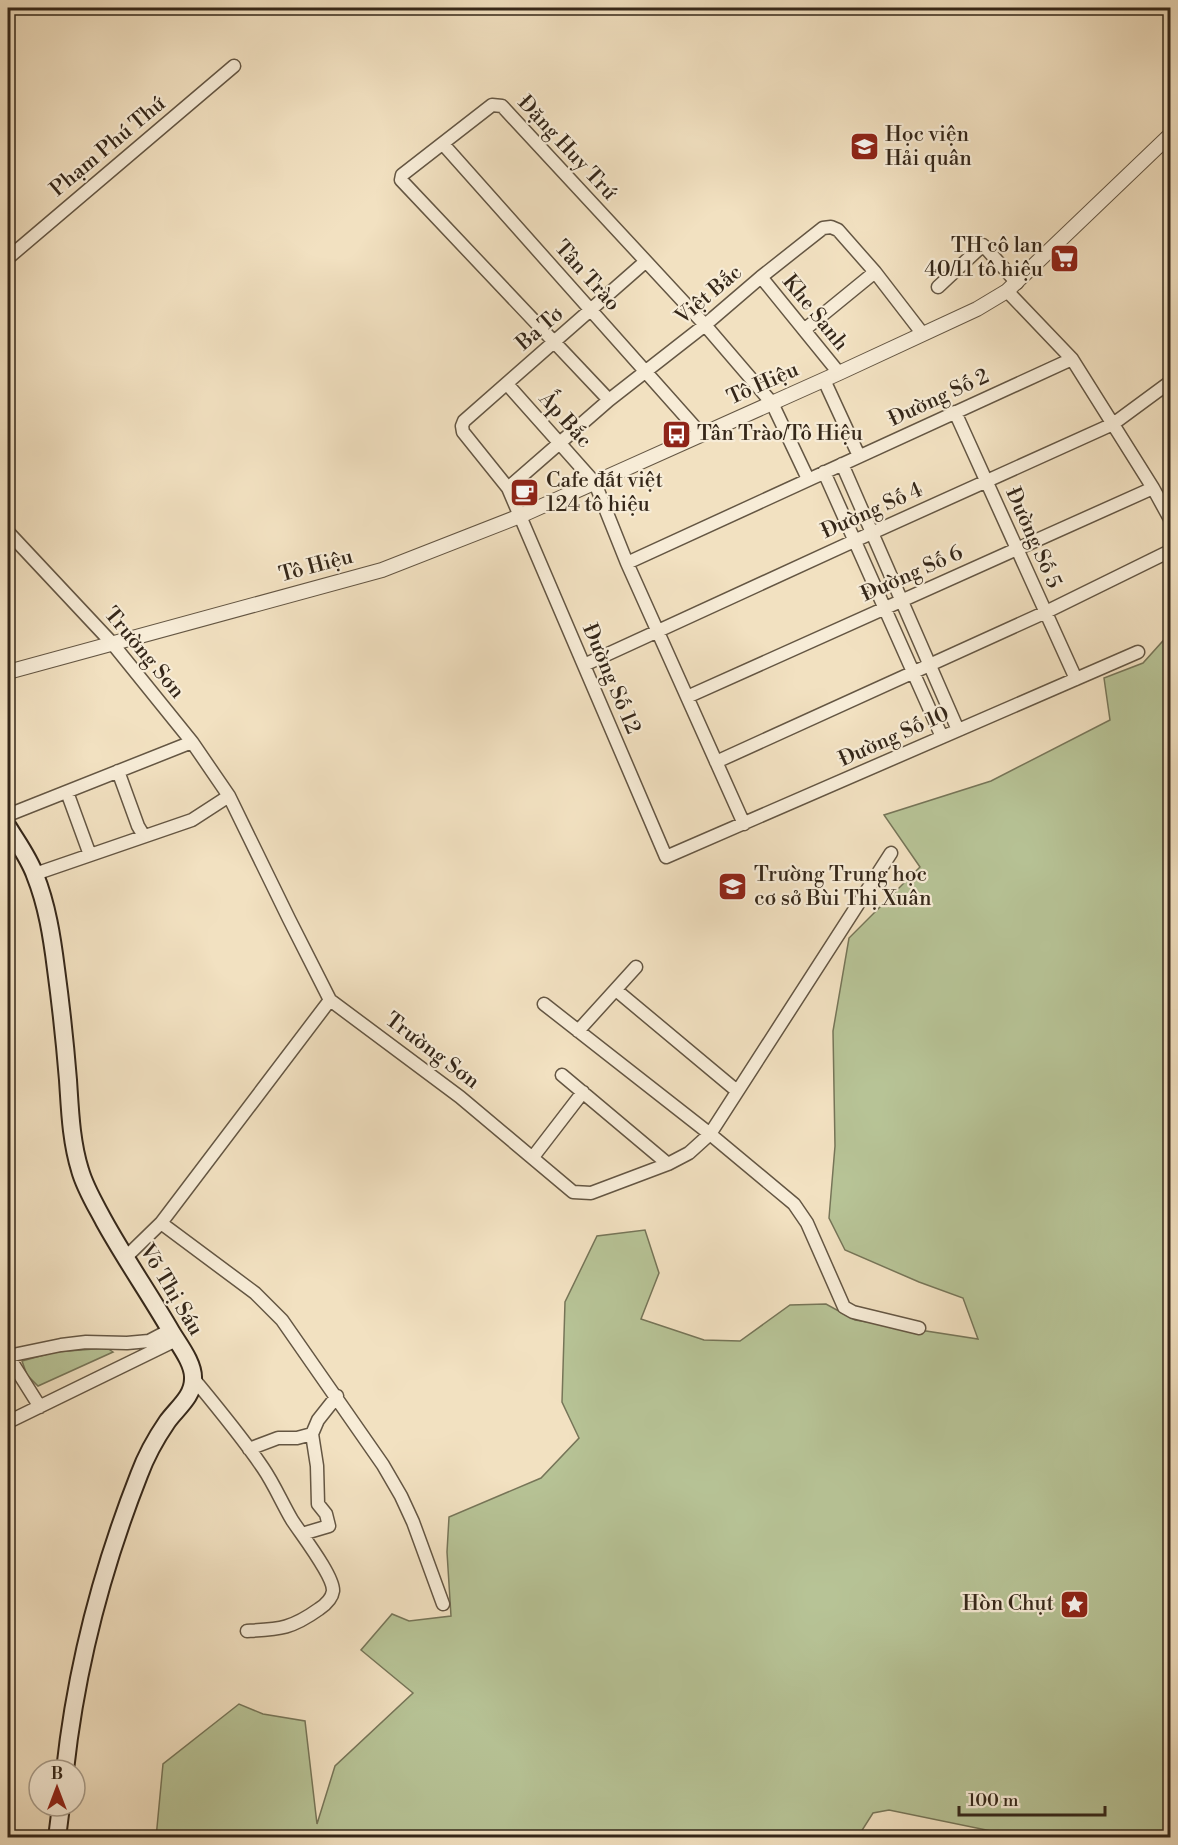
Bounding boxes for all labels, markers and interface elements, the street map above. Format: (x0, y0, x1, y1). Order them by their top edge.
street label: Đặng Huy Trứ (512, 90, 623, 206)
street label: Phạm Phú Thứ (45, 91, 172, 203)
place label: Học viện Hải quân (885, 122, 972, 172)
school or university icon: Học viện Hải quân (848, 131, 880, 163)
place label: TH cô lan 40/11 tô hiệu (924, 233, 1043, 283)
street label: Tân Trào (548, 235, 626, 317)
supermarket icon: TH cô lan 40/11 tô hiệu (1048, 242, 1080, 274)
street label: Việt Bắc (670, 260, 748, 331)
street label: Khe Sanh (776, 270, 854, 357)
street label: Ba Tơ (510, 301, 569, 357)
street label: Tô Hiệu (723, 357, 803, 411)
street label: Đường Số 2 (885, 363, 993, 433)
street label: Ấp Bắc (532, 382, 601, 454)
bus stop icon: Tân Trào/Tô Hiệu (660, 418, 692, 450)
place label: Tân Trào/Tô Hiệu (697, 421, 863, 447)
place label: Cafe đất việt 124 tô hiệu (546, 468, 663, 518)
cafe icon: Cafe đất việt 124 tô hiệu (509, 477, 541, 509)
street label: Đường Số 4 (817, 477, 927, 545)
street label: Đường Số 5 (999, 484, 1067, 592)
street label: Đường Số 6 (857, 540, 967, 608)
street label: Tô Hiệu (276, 544, 356, 588)
street label: Trường Sơn (98, 602, 190, 704)
street label: Đường Số 12 (576, 620, 646, 738)
street label: Đường Số 10 (835, 701, 953, 773)
place label: Trường Trung học cơ sở Bùi Thị Xuân (754, 862, 932, 912)
school or university icon: Trường Trung học cơ sở Bùi Thị Xuân (717, 871, 749, 903)
street label: Trường Sơn (380, 1007, 485, 1095)
street label: Võ Thị Sáu (133, 1239, 208, 1340)
place icon: Hòn Chụt (1059, 1588, 1091, 1620)
place label: Hòn Chụt (962, 1591, 1055, 1617)
north arrow (27, 1758, 87, 1818)
text: B (51, 1764, 63, 1784)
scale bar (959, 1779, 1104, 1817)
text: 100 m (968, 1789, 1019, 1812)

